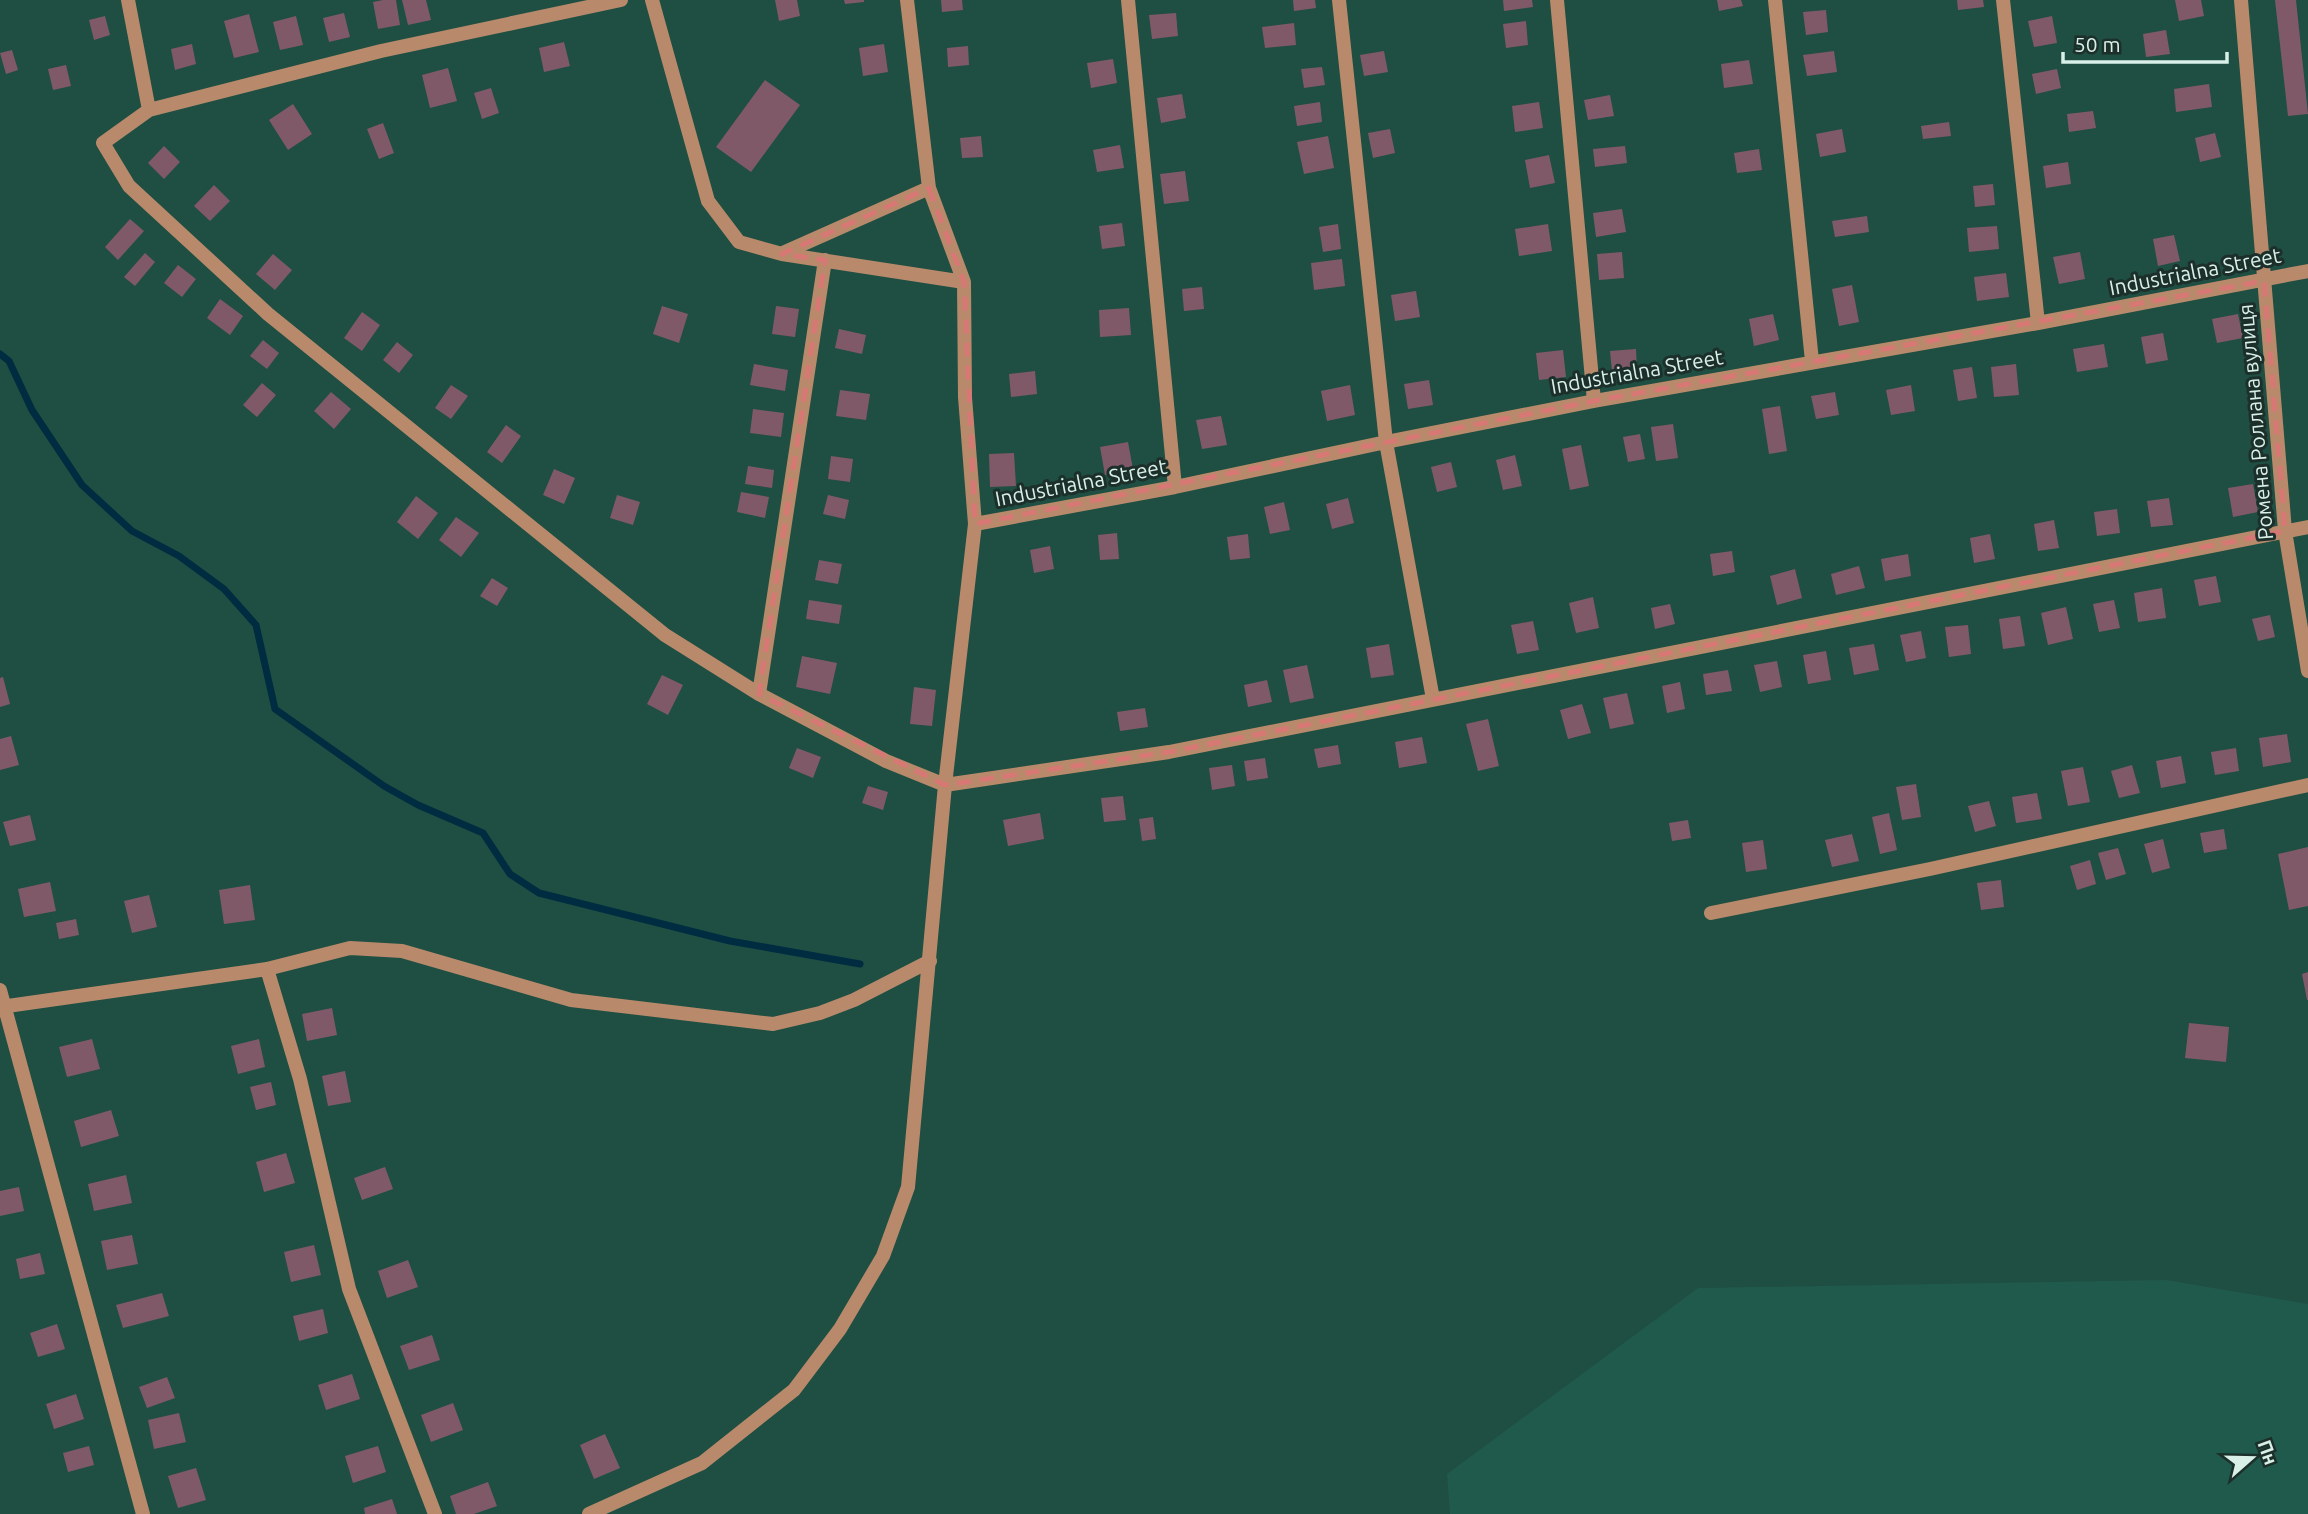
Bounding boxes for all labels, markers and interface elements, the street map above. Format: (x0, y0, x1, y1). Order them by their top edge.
scale bar (2063, 21, 2228, 65)
text: 50 m (2074, 32, 2121, 56)
street label: Industrialna Street (2107, 243, 2283, 299)
street label: Ромена Роллана вулиця (2233, 303, 2277, 541)
street label: Industrialna Street (1549, 344, 1725, 398)
street label: Industrialna Street (993, 454, 1169, 510)
north arrow (2217, 1423, 2287, 1493)
text: Пн (2253, 1437, 2283, 1468)

